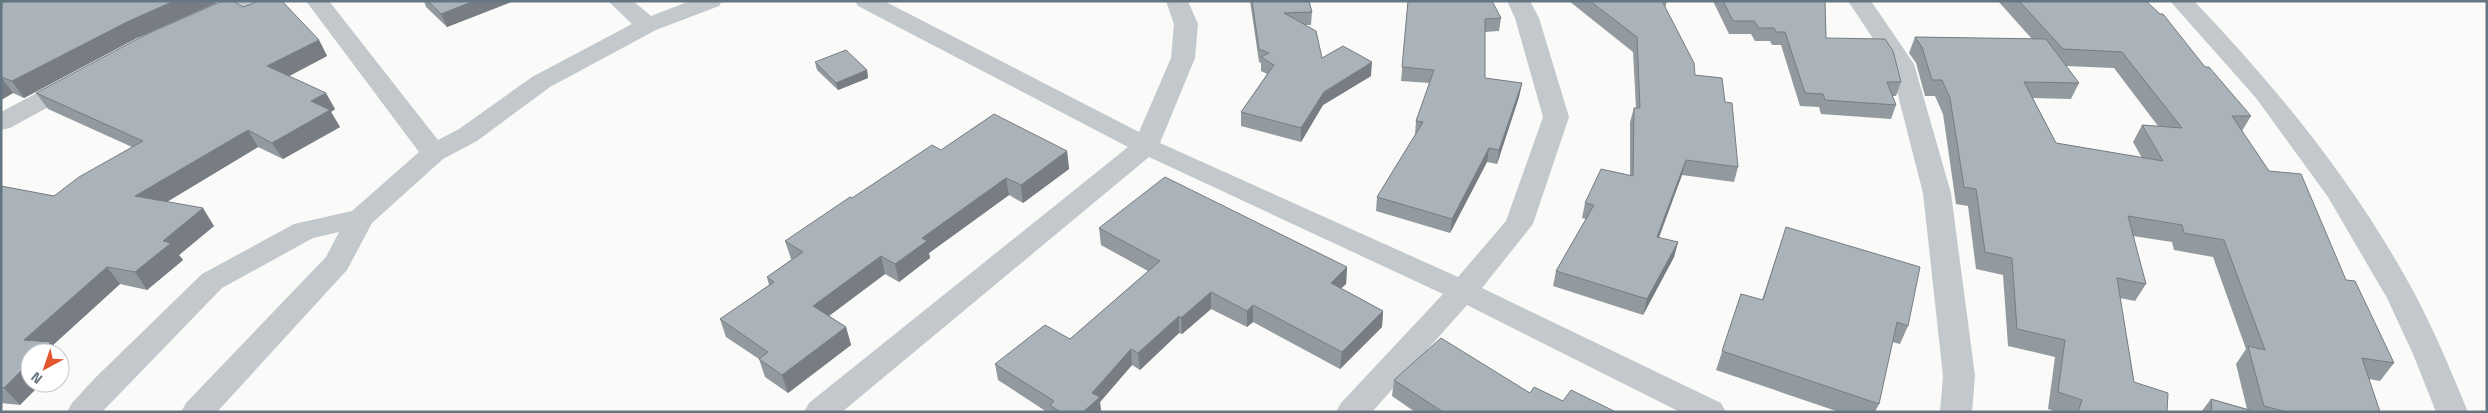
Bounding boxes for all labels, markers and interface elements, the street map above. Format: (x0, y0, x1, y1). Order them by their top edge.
north arrow (20, 343, 70, 393)
text: N (26, 367, 47, 390)

